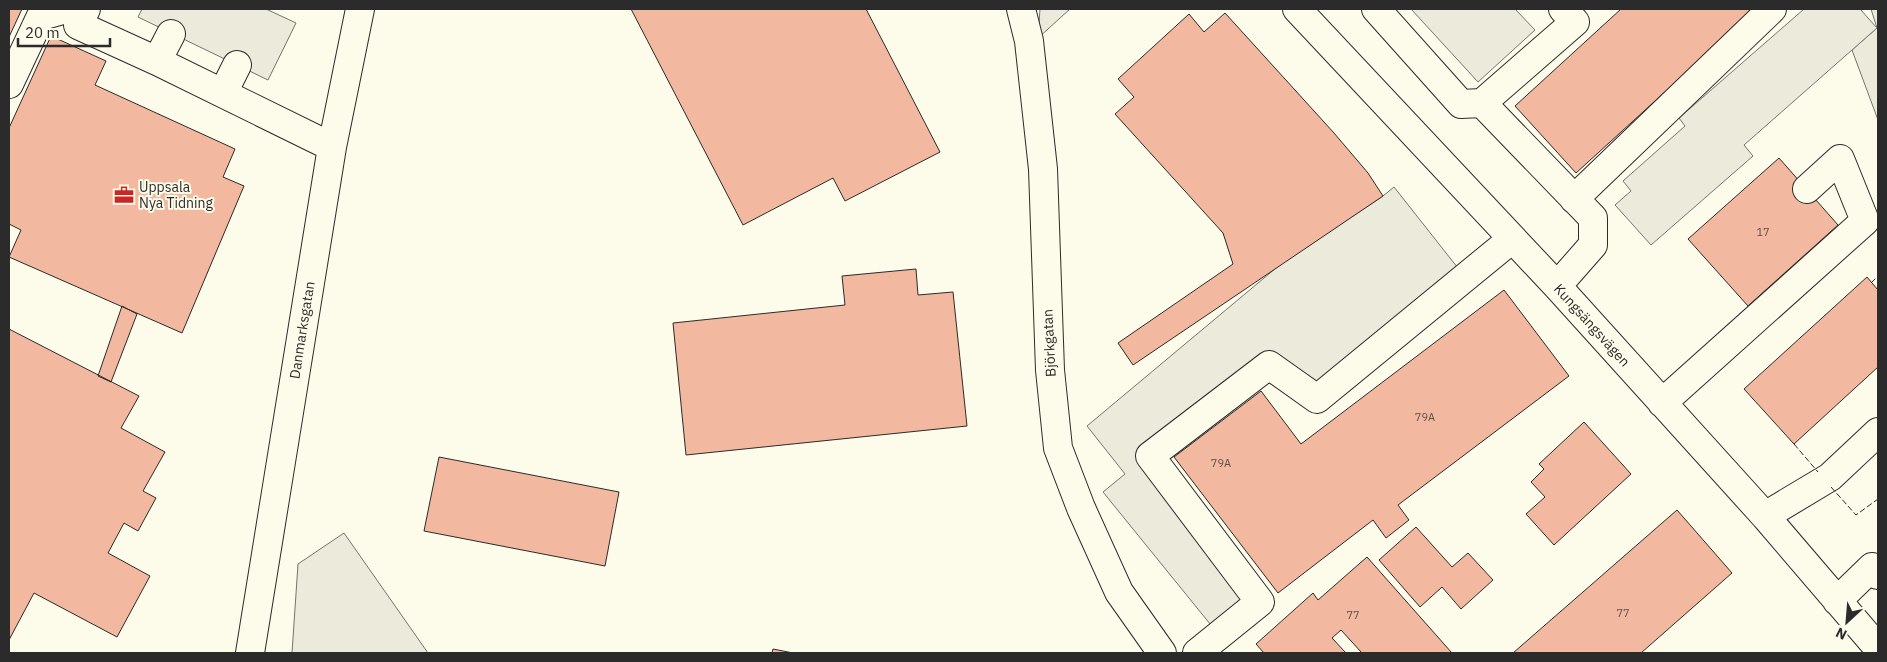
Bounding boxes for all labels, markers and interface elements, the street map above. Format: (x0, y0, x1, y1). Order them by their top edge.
scale bar (18, 15, 110, 47)
text: 20 m (25, 23, 60, 42)
place label: Uppsala Nya Tidning (139, 178, 213, 212)
office icon: Uppsala Nya Tidning (113, 184, 135, 206)
house number: 17 (1756, 225, 1770, 239)
street label: Danmarksgatan (285, 280, 319, 380)
street label: Kungsängsvägen (1550, 280, 1634, 370)
street label: Björkgatan (1038, 309, 1060, 377)
house number: 79A (1415, 410, 1435, 424)
house number: 79A (1211, 456, 1231, 470)
north arrow (1822, 597, 1872, 647)
house number: 77 (1616, 606, 1630, 620)
house number: 77 (1346, 608, 1360, 622)
text: N (1833, 623, 1850, 644)

